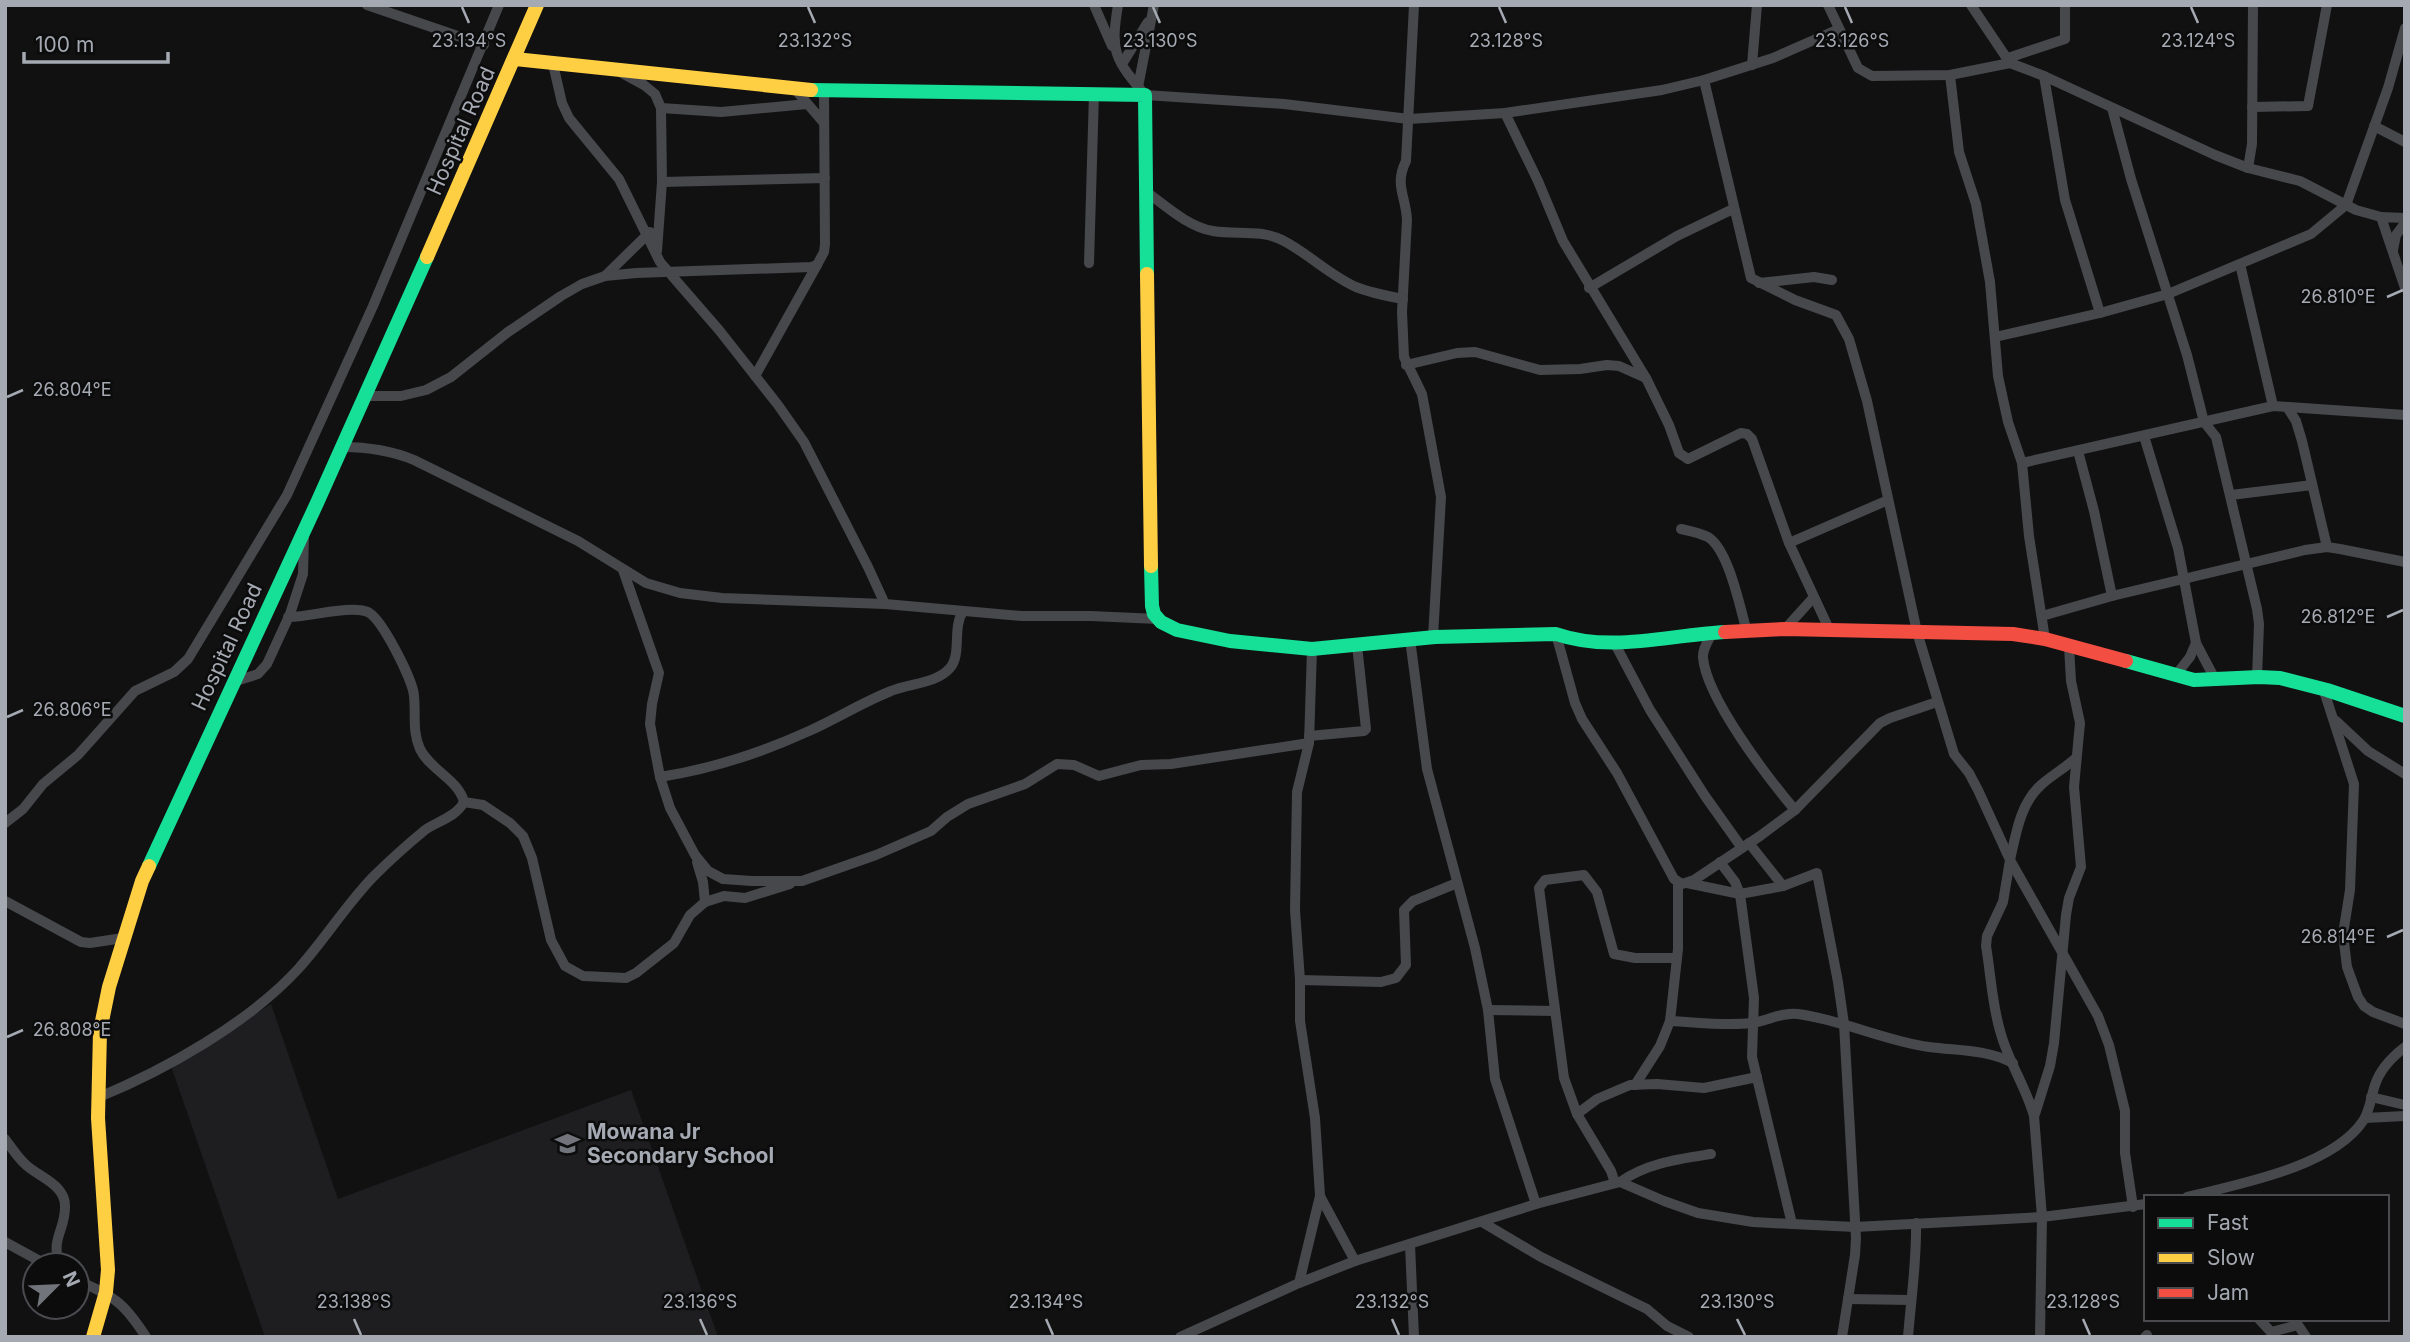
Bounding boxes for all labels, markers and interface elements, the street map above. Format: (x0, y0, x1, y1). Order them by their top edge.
scale bar (24, 21, 168, 65)
text: 23.134°S (432, 30, 506, 51)
text: 23.132°S (778, 30, 852, 51)
text: 23.130°S (1123, 30, 1197, 51)
text: 23.128°S (1469, 30, 1543, 51)
text: 23.126°S (1815, 30, 1889, 51)
text: 23.124°S (2161, 30, 2235, 51)
text: 100 m (35, 32, 94, 57)
street label: Hospital Road (421, 63, 500, 199)
text: 26.810°E (2300, 286, 2376, 307)
text: 26.804°E (32, 379, 112, 400)
street label: Hospital Road (186, 579, 267, 714)
text: 26.812°E (2301, 606, 2375, 627)
text: 26.806°E (33, 699, 112, 720)
text: 26.814°E (2300, 926, 2376, 947)
text: 26.808°E (33, 1019, 111, 1040)
place label: Mowana Jr Secondary School (587, 1119, 774, 1168)
school or university icon: Mowana Jr Secondary School (553, 1130, 581, 1158)
legend (2144, 1195, 2389, 1321)
text: Fast (2207, 1210, 2249, 1235)
text: Slow (2207, 1245, 2255, 1270)
north arrow (21, 1251, 91, 1321)
text: N (58, 1268, 85, 1291)
text: Jam (2207, 1280, 2249, 1305)
text: 23.138°S (317, 1291, 391, 1312)
text: 23.136°S (663, 1291, 737, 1312)
text: 23.134°S (1009, 1291, 1083, 1312)
text: 23.132°S (1355, 1291, 1429, 1312)
text: 23.130°S (1700, 1291, 1774, 1312)
text: 23.128°S (2046, 1291, 2120, 1312)

